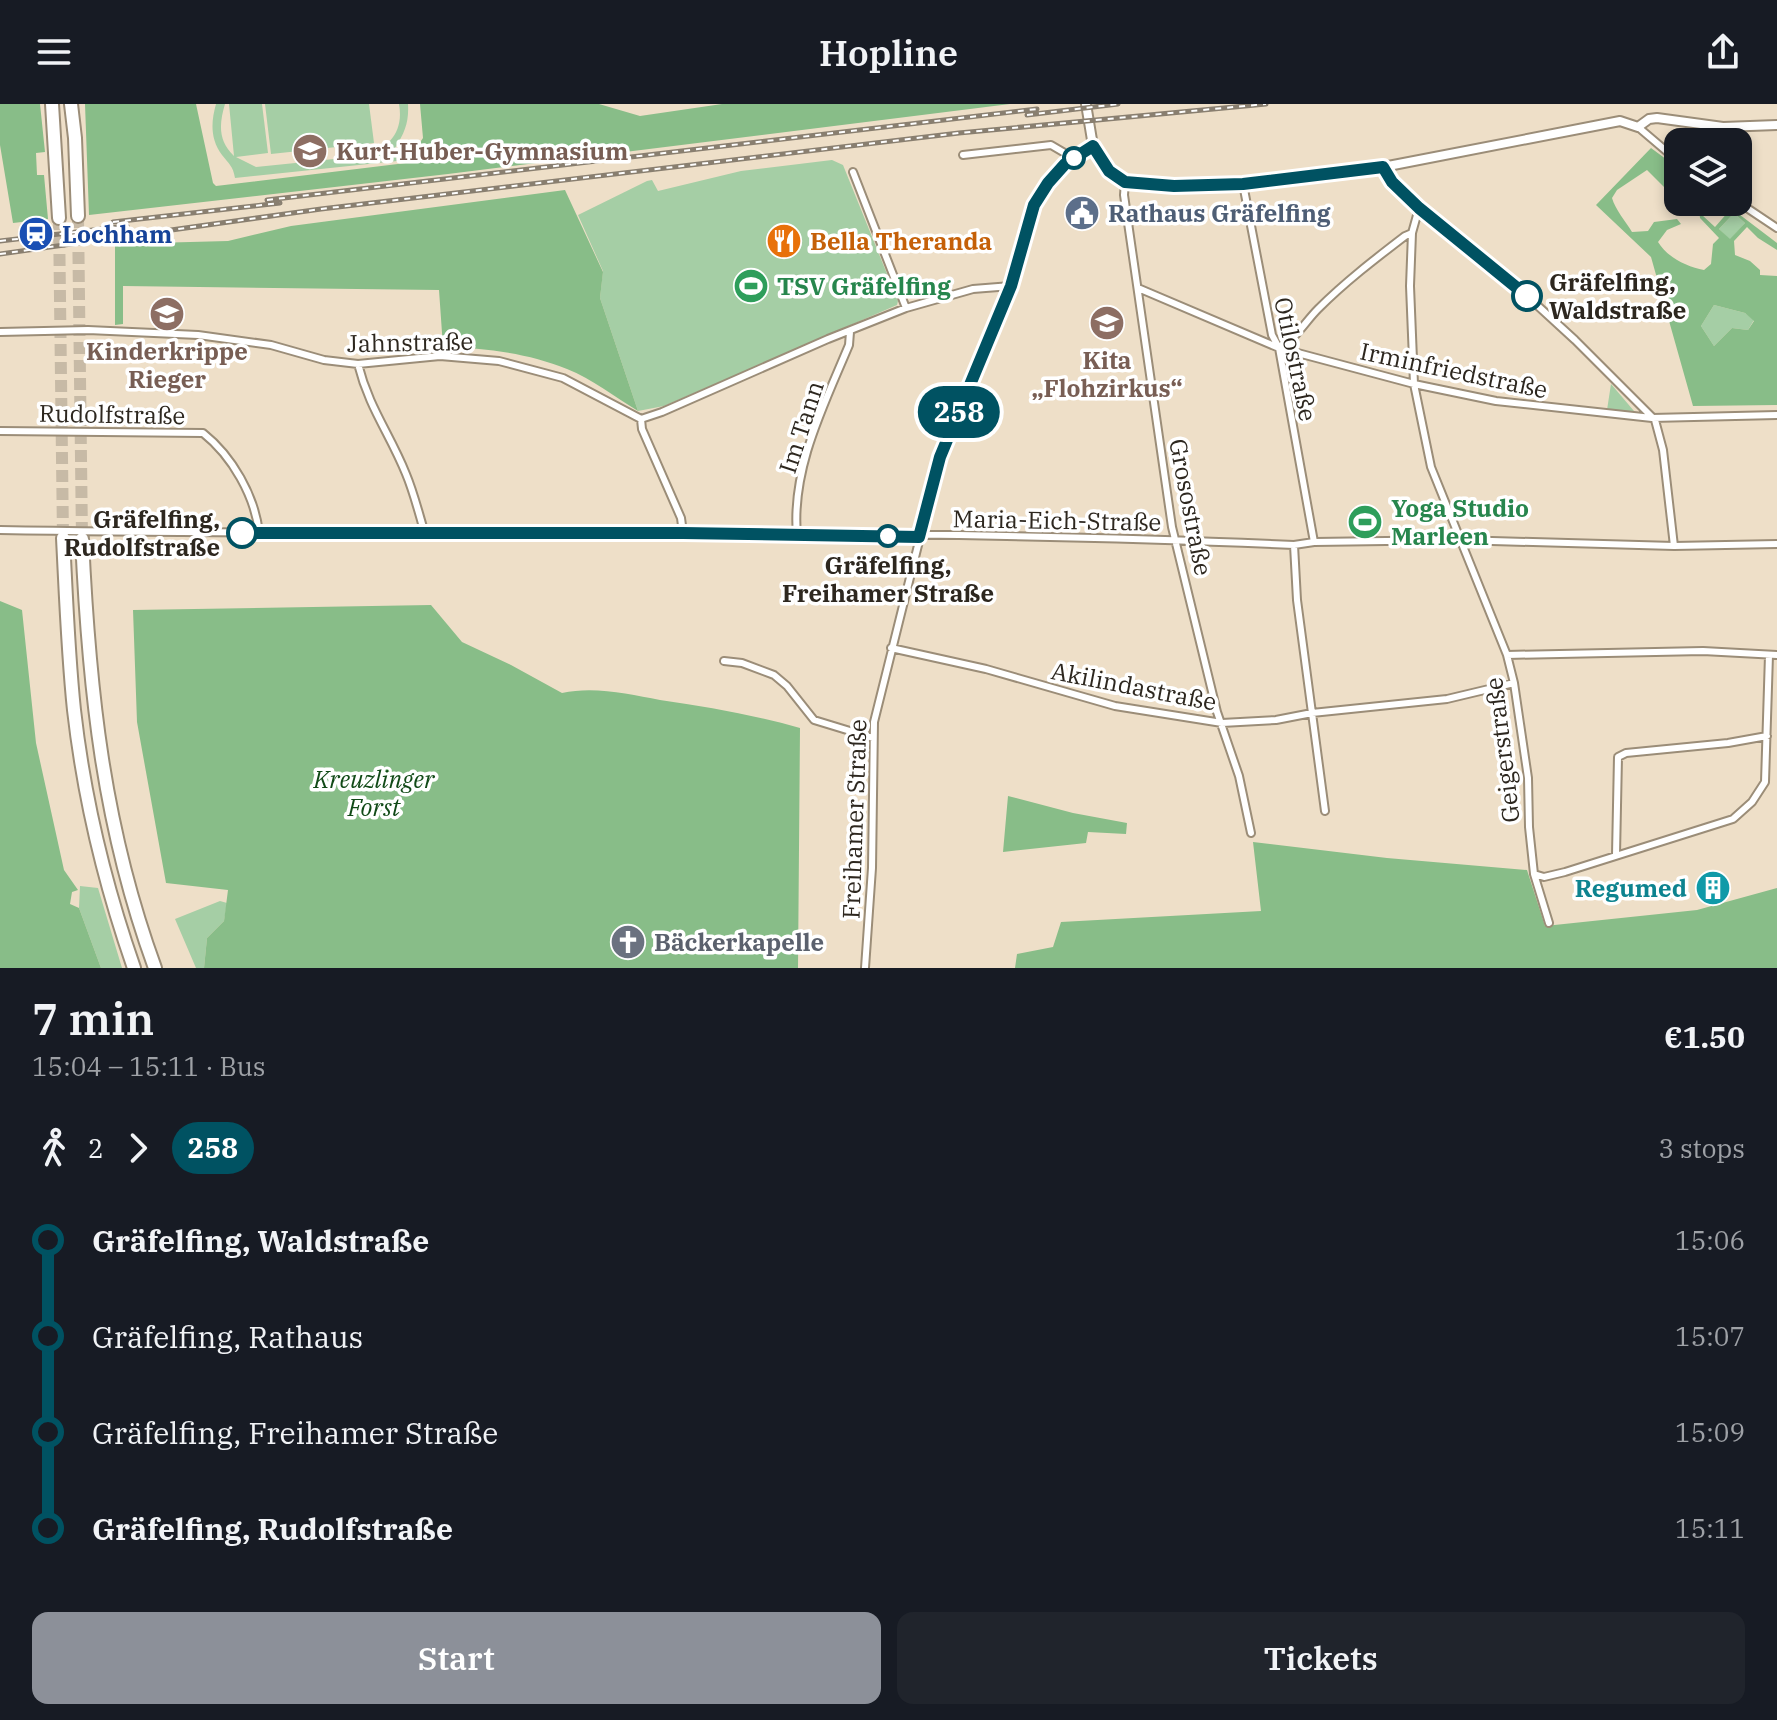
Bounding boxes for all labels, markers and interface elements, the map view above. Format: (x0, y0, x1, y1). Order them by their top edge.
text: Hopline (819, 29, 958, 76)
icon: menu (32, 30, 76, 74)
icon: share (1701, 30, 1745, 74)
map controls (1664, 128, 1752, 216)
button: layers (1664, 128, 1752, 216)
school or university icon: Kurt-Huber-Gymnasium (291, 132, 329, 170)
place label: Kurt-Huber-Gymnasium (336, 135, 628, 167)
unlabelled marker (1063, 147, 1085, 169)
public building icon: Rathaus Gräfelfing (1063, 194, 1101, 232)
place label: Rathaus Gräfelfing (1108, 197, 1331, 229)
station icon: Lochham (17, 215, 55, 253)
place label: Lochham (62, 218, 172, 250)
restaurant icon: Bella Theranda (765, 222, 803, 260)
place label: Bella Theranda (810, 225, 992, 257)
place label: Gräfelfing, Waldstraße (1549, 266, 1686, 326)
sports icon: TSV Gräfelfing (732, 267, 770, 305)
place label: TSV Gräfelfing (777, 270, 951, 302)
marker: Gräfelfing, Waldstraße (1512, 281, 1542, 311)
street label: Otilostraße (1267, 294, 1325, 424)
school or university icon: Kinderkrippe Rieger (148, 295, 186, 333)
school or university icon: Kita „Flohzirkus“ (1088, 304, 1126, 342)
street label: Jahnstraße (347, 325, 473, 359)
place label: Kinderkrippe Rieger (86, 335, 248, 395)
street label: Irminfriedstraße (1357, 335, 1551, 405)
place label: Kita „Flohzirkus“ (1031, 344, 1183, 404)
street label: Im Tann (771, 377, 831, 477)
line badge: 258 (913, 386, 1005, 438)
text: 258 (934, 393, 984, 430)
street label: Rudolfstraße (39, 397, 185, 431)
street label: Grosostraße (1162, 436, 1220, 578)
place label: Yoga Studio Marleen (1391, 492, 1529, 552)
street label: Maria-Eich-Straße (952, 502, 1162, 538)
place label: Gräfelfing, Rudolfstraße (64, 503, 220, 563)
sports icon: Yoga Studio Marleen (1346, 503, 1384, 541)
marker: Gräfelfing, Rudolfstraße (227, 518, 257, 548)
marker: Gräfelfing, Freihamer Straße (877, 525, 899, 547)
place label: Gräfelfing, Freihamer Straße (782, 549, 994, 609)
street label: Akilindastraße (1049, 654, 1219, 718)
street label: Geigerstraße (1477, 676, 1527, 824)
street label: Freihamer Straße (835, 718, 873, 920)
park label: Kreuzlinger Forst (313, 763, 436, 823)
building icon: Regumed (1694, 869, 1732, 907)
place label: Regumed (1575, 872, 1687, 904)
church icon: Bäckerkapelle (609, 923, 647, 961)
place label: Bäckerkapelle (654, 926, 824, 958)
text: 7 min (32, 990, 154, 1047)
text: €1.50 (1664, 1017, 1745, 1056)
text: 15:04 – 15:11 · Bus (32, 1049, 266, 1083)
icon: walk (32, 1126, 76, 1170)
icon: forward (116, 1126, 160, 1170)
text: 258 (188, 1129, 238, 1166)
text: 2 (88, 1131, 104, 1165)
text: 3 stops (1658, 1131, 1745, 1165)
text: Gräfelfing, Waldstraße (92, 1221, 429, 1260)
text: 15:06 (1675, 1223, 1745, 1257)
text: Gräfelfing, Rathaus (92, 1317, 363, 1356)
text: 15:07 (1675, 1319, 1745, 1353)
text: Gräfelfing, Freihamer Straße (92, 1413, 498, 1452)
text: 15:09 (1675, 1415, 1745, 1449)
text: Gräfelfing, Rudolfstraße (92, 1509, 453, 1548)
text: 15:11 (1675, 1511, 1745, 1545)
button: Start (32, 1612, 881, 1704)
button: Tickets (897, 1612, 1745, 1704)

